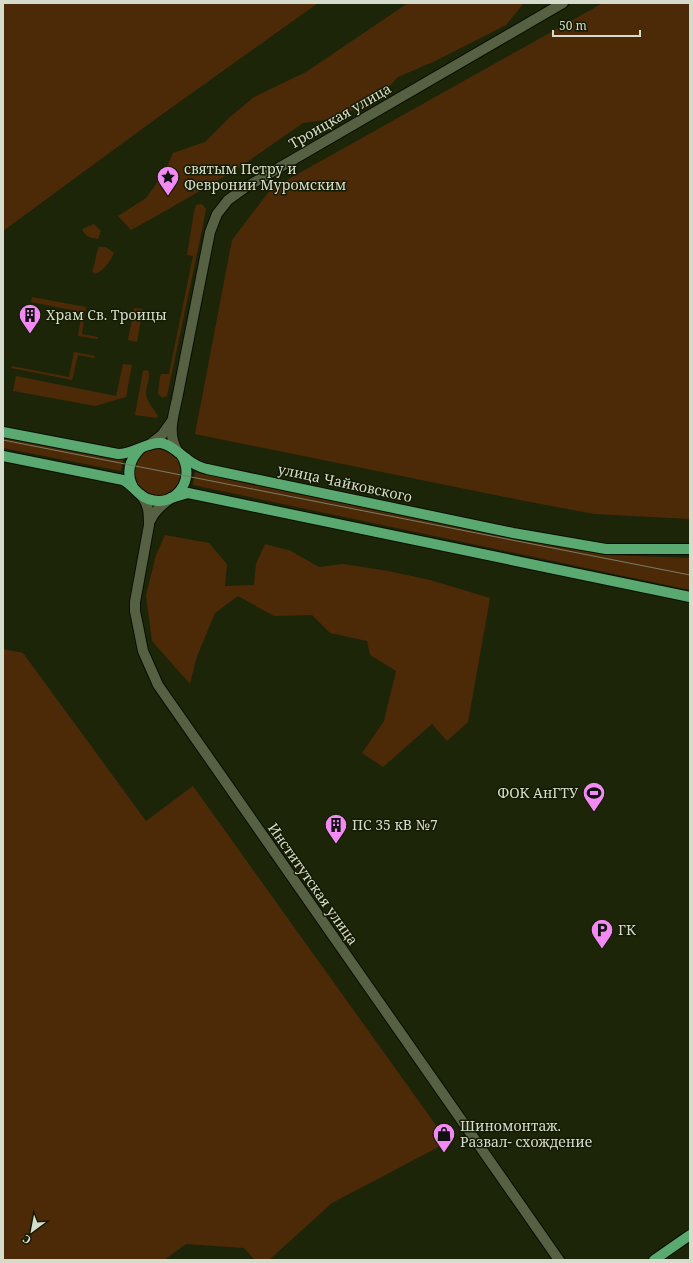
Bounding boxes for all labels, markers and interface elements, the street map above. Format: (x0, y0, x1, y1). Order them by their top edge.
scale bar (553, 12, 640, 38)
text: 50 m (559, 17, 587, 34)
street label: Троицкая улица (285, 78, 395, 153)
place label: святым Петру и Февронии Муромским (184, 159, 346, 194)
place icon: святым Петру и Февронии Муромским (155, 164, 181, 197)
building icon: Храм Св. Троицы (17, 302, 43, 335)
place label: Храм Св. Троицы (46, 305, 167, 324)
street label: улица Чайковского (276, 459, 414, 506)
sports icon: ФОК АнГТУ (581, 780, 607, 813)
place label: ФОК АнГТУ (497, 783, 579, 802)
building icon: ПС 35 кВ №7 (323, 812, 349, 845)
place label: ПС 35 кВ №7 (352, 815, 438, 834)
street label: Институтская улица (264, 819, 363, 949)
parking icon: ГК (589, 917, 615, 950)
place label: ГК (618, 920, 636, 939)
place label: Шиномонтаж. Развал- схождение (460, 1116, 592, 1151)
shop icon: Шиномонтаж. Развал- схождение (431, 1121, 457, 1154)
north arrow (12, 1211, 52, 1251)
text: С (19, 1232, 33, 1248)

